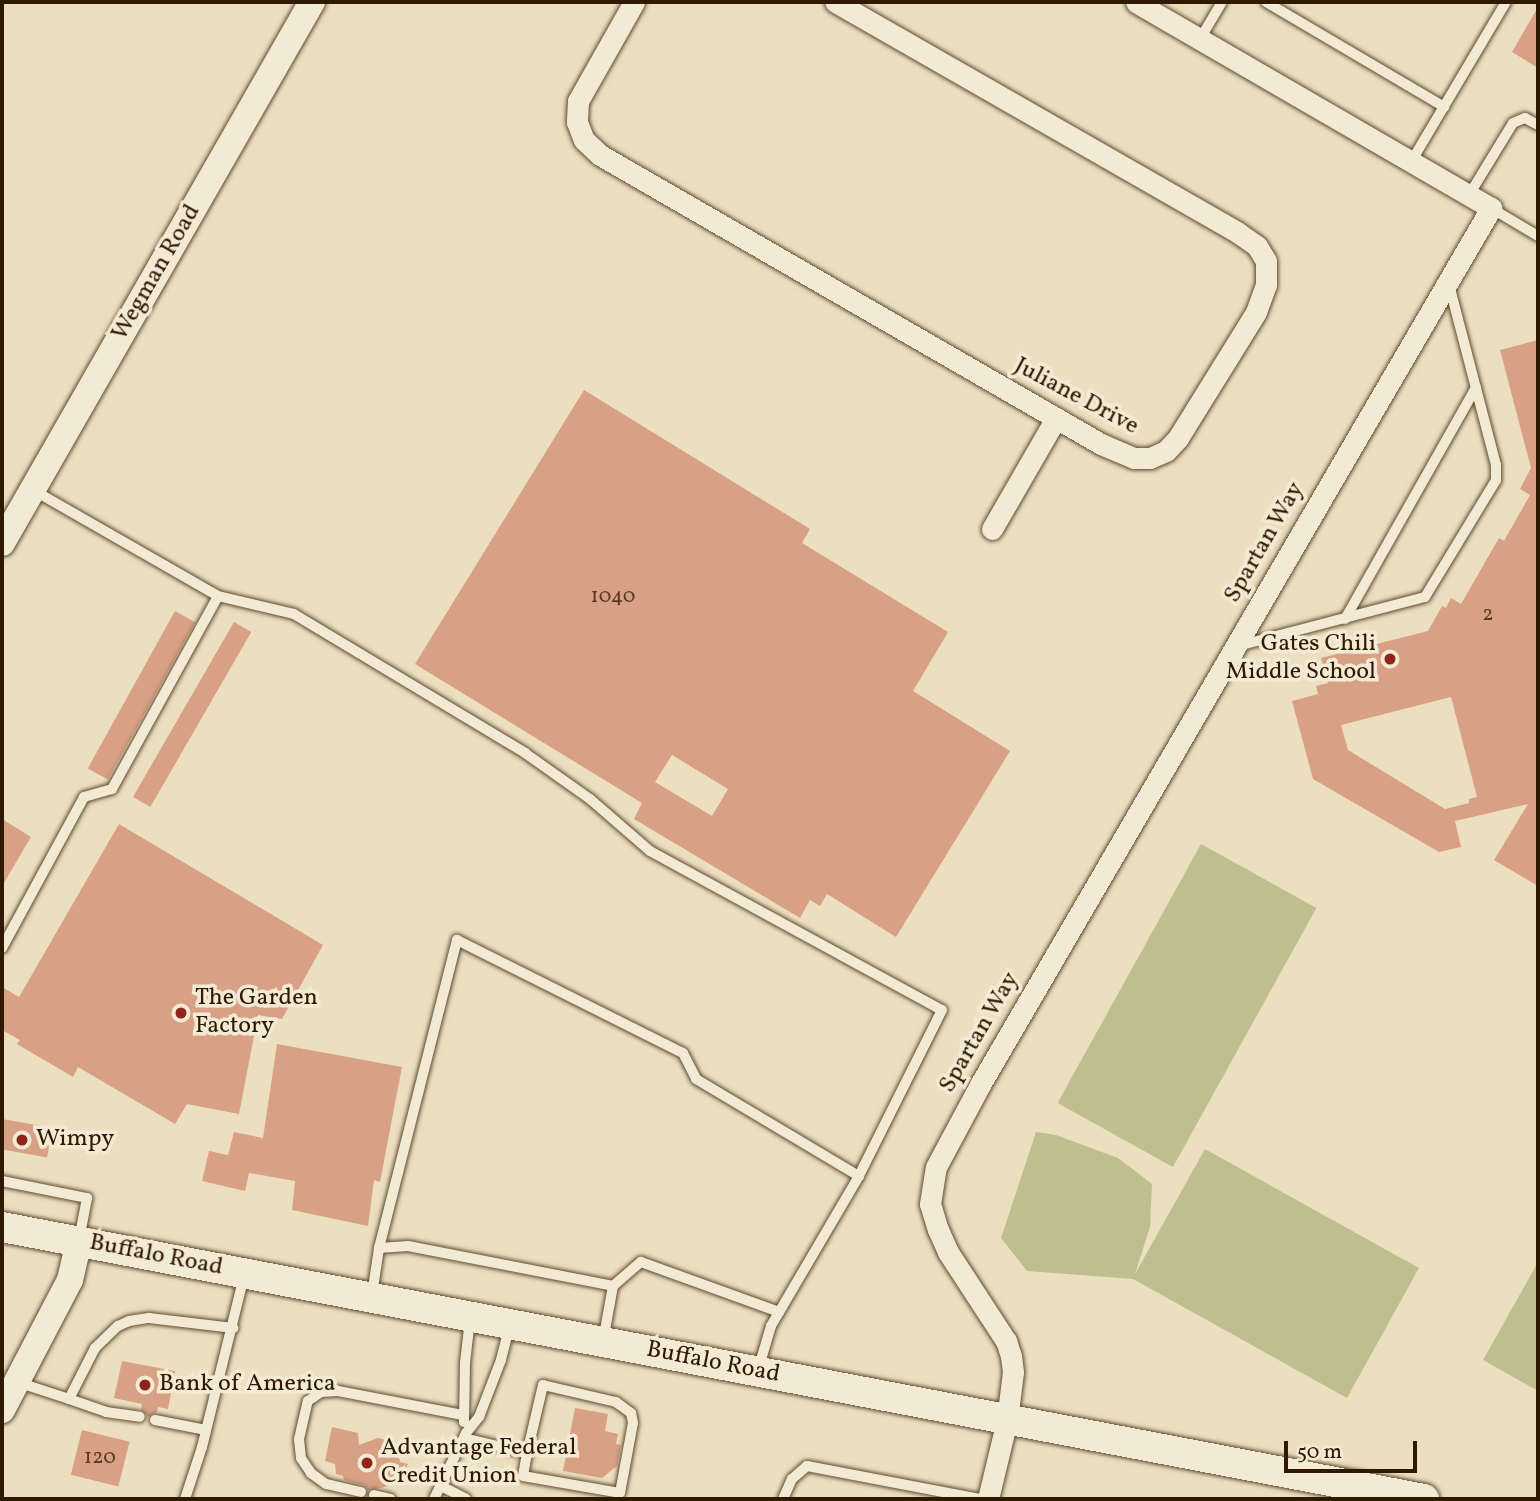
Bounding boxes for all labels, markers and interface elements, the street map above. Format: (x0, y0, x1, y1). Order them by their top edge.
street label: Wegman Road (106, 200, 208, 346)
street label: Juliane Drive (1009, 352, 1143, 442)
street label: Spartan Way (1219, 477, 1311, 609)
house number: 1040 (591, 584, 635, 610)
house number: 2 (1482, 602, 1494, 628)
place label: Gates Chili Middle School (1226, 631, 1376, 687)
marker: Gates Chili Middle School (1382, 651, 1398, 667)
street label: Spartan Way (934, 967, 1026, 1099)
place label: The Garden Factory (195, 985, 318, 1041)
marker: The Garden Factory (173, 1005, 189, 1021)
place label: Wimpy (36, 1126, 114, 1154)
marker: Wimpy (14, 1132, 30, 1148)
street label: Buffalo Road (87, 1229, 225, 1283)
street label: Buffalo Road (644, 1336, 782, 1390)
place label: Bank of America (159, 1371, 333, 1399)
marker: Bank of America (137, 1377, 153, 1393)
scale bar (1288, 1428, 1421, 1472)
place label: Advantage Federal Credit Union (381, 1435, 576, 1491)
text: 50 m (1297, 1438, 1342, 1467)
house number: 120 (84, 1445, 116, 1471)
marker: Advantage Federal Credit Union (359, 1455, 375, 1471)

